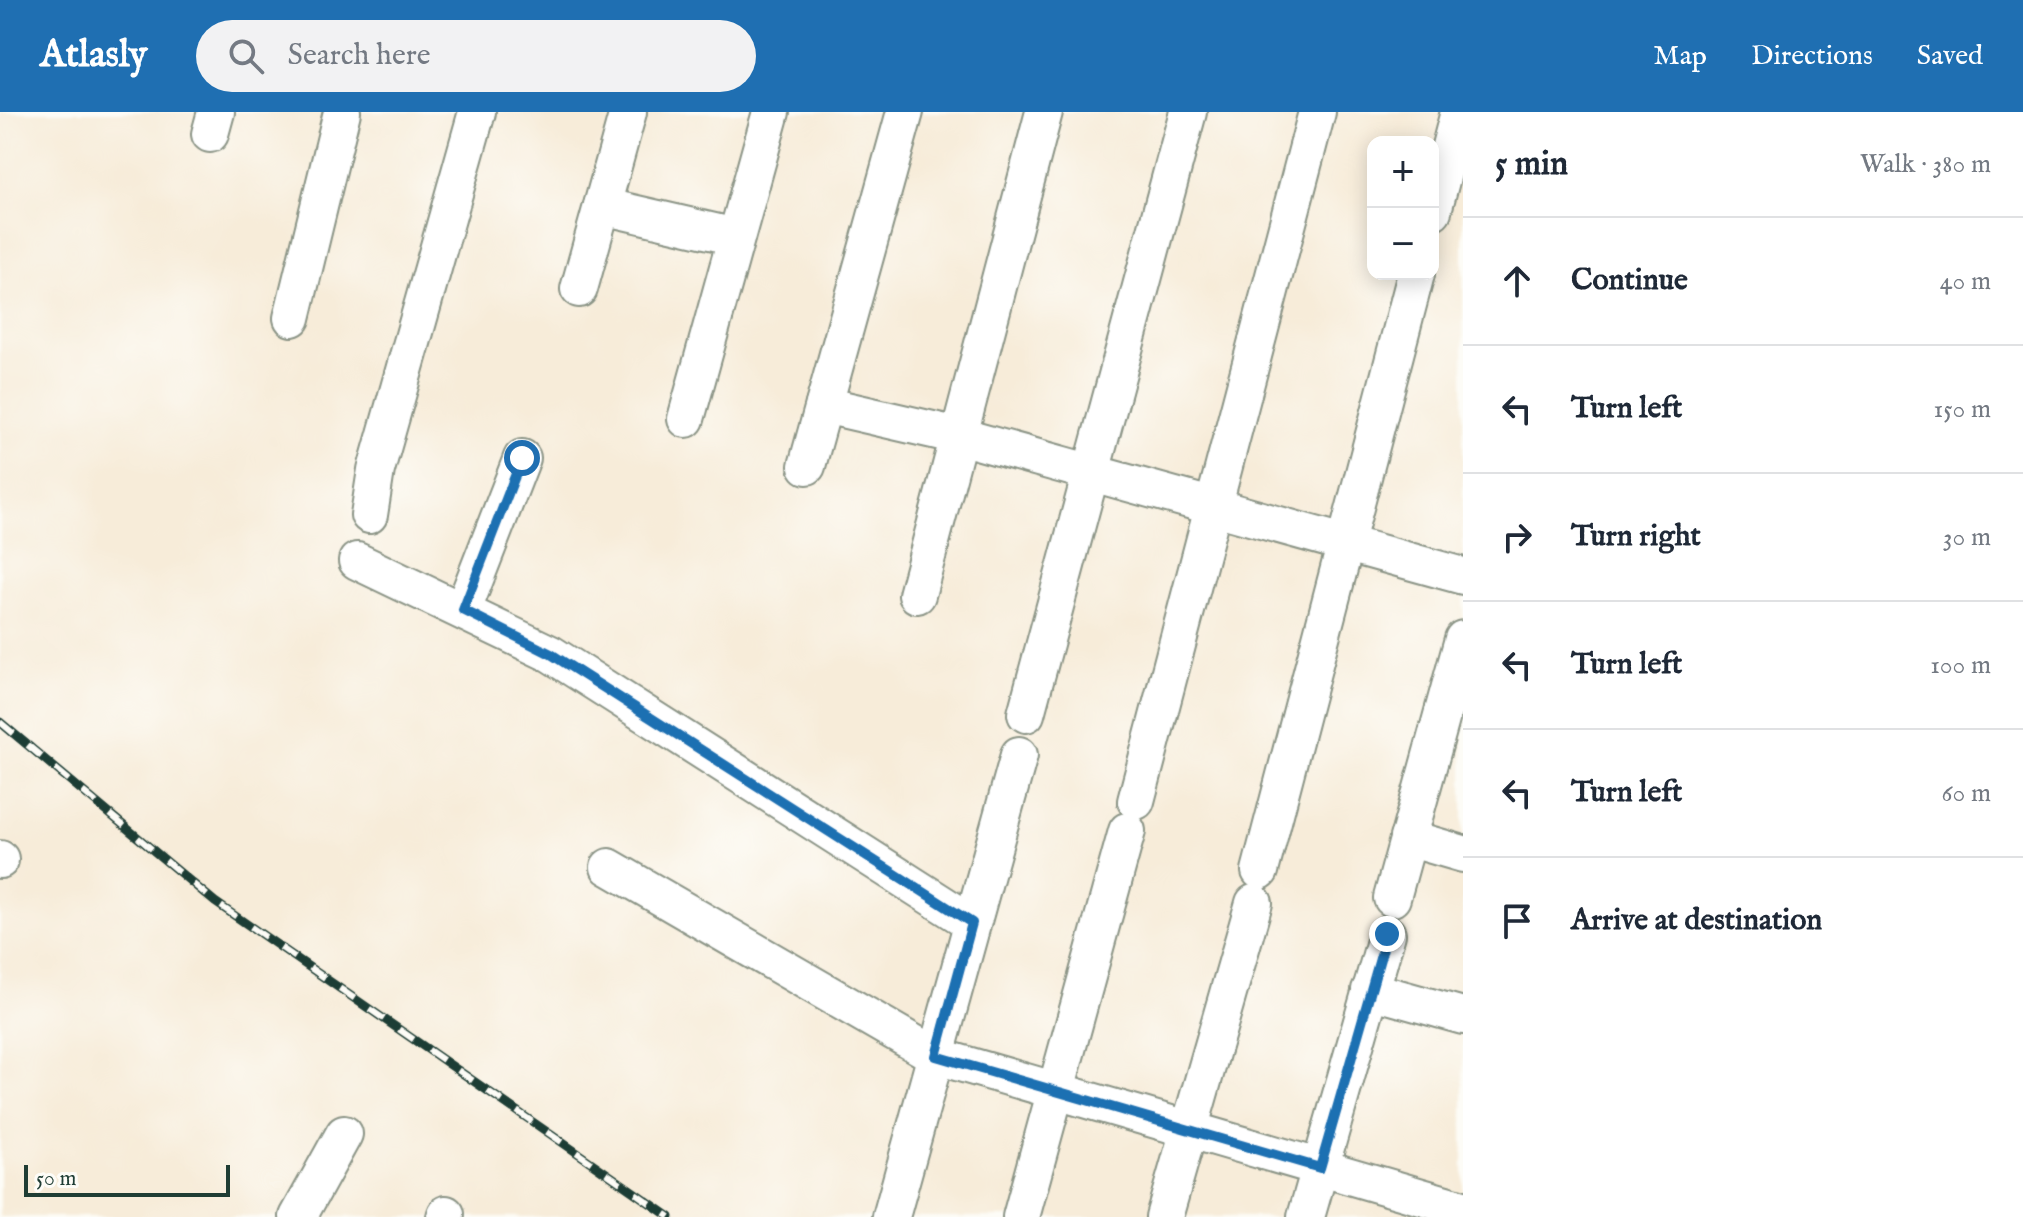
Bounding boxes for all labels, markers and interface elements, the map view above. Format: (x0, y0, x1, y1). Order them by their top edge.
search box (196, 20, 756, 92)
text: Atlasly (40, 32, 148, 80)
icon: search (224, 34, 268, 78)
text: Search here (288, 37, 431, 75)
text: Map (1653, 39, 1707, 74)
text: Directions (1751, 39, 1873, 74)
text: Saved (1917, 39, 1983, 74)
map controls (1367, 136, 1439, 280)
button: + (1367, 136, 1439, 208)
text: 5 min (1495, 143, 1568, 186)
text: Walk · 380 m (1860, 148, 1991, 181)
button: − (1367, 208, 1439, 280)
icon: ahead (1495, 259, 1539, 303)
text: Continue (1571, 262, 1688, 300)
text: 40 m (1940, 265, 1991, 298)
icon: left (1495, 387, 1539, 431)
text: Turn left (1571, 390, 1682, 428)
text: 150 m (1933, 393, 1991, 426)
route start (504, 440, 540, 476)
icon: right (1495, 515, 1539, 559)
text: Turn right (1571, 518, 1701, 556)
text: 30 m (1943, 521, 1991, 554)
icon: left (1495, 643, 1539, 687)
text: Turn left (1571, 646, 1682, 684)
text: 100 m (1930, 649, 1991, 682)
icon: left (1495, 771, 1539, 815)
text: Turn left (1571, 774, 1682, 812)
text: 60 m (1942, 777, 1991, 810)
icon: arrive (1495, 899, 1539, 943)
text: Arrive at destination (1571, 902, 1822, 940)
route end (1369, 916, 1405, 952)
scale bar (24, 1161, 230, 1197)
text: 50 m (36, 1165, 77, 1193)

